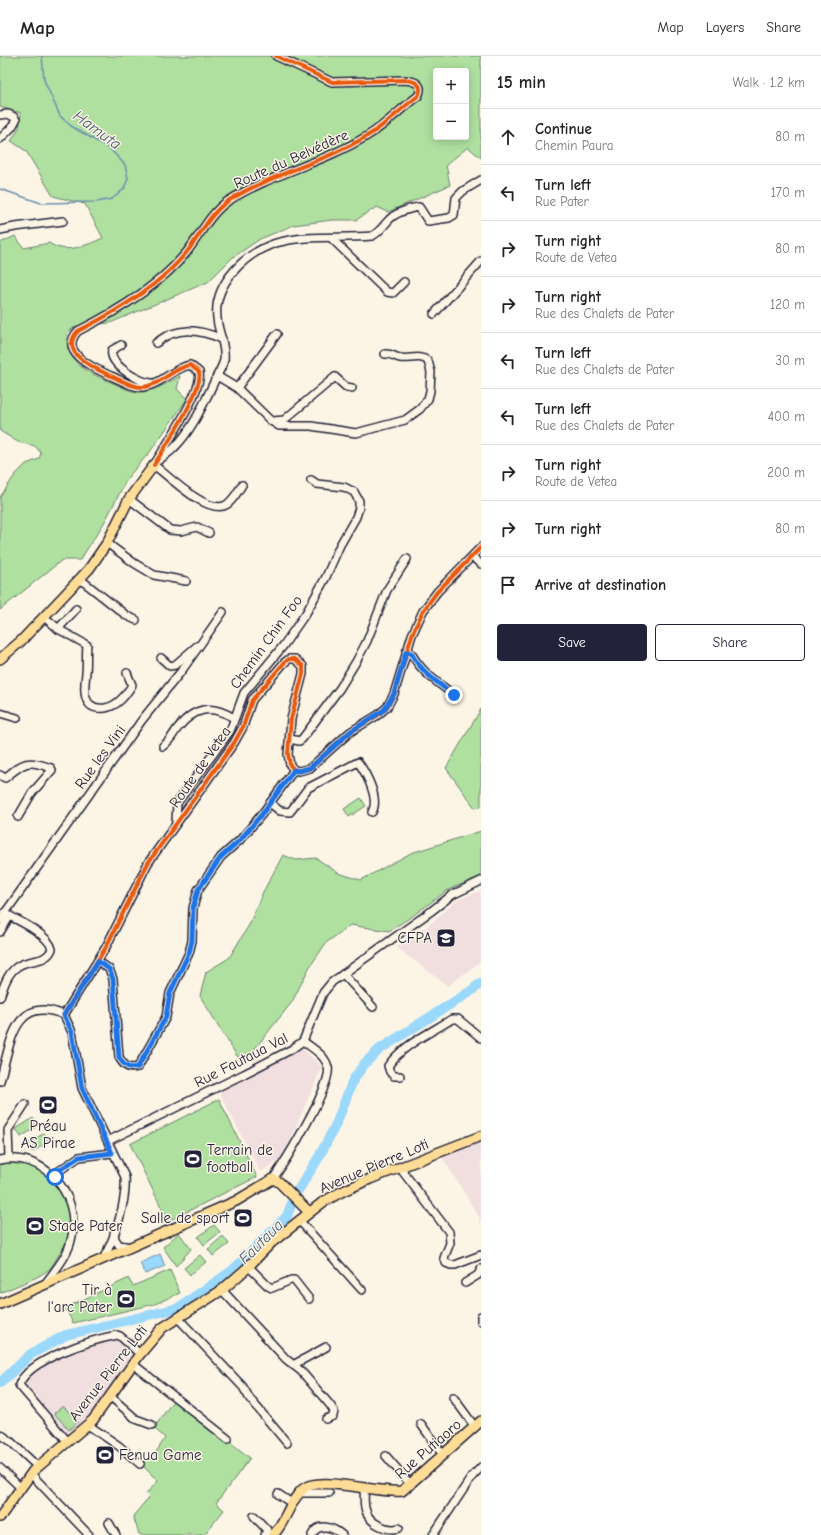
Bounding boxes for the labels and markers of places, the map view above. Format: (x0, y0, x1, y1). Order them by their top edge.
school or university icon: CFPA (435, 927, 457, 949)
place label: CFPA (398, 929, 432, 947)
sports icon: Préau AS Pirae (37, 1094, 59, 1116)
place label: Préau AS Pirae (21, 1117, 76, 1152)
place label: Terrain de football (206, 1141, 273, 1176)
sports icon: Terrain de football (182, 1148, 204, 1170)
sports icon: Salle de sport (232, 1207, 254, 1229)
place label: Salle de sport (141, 1209, 230, 1227)
sports icon: Stade Pater (24, 1215, 46, 1237)
place label: Stade Pater (49, 1217, 122, 1235)
place label: Tir à l'arc Pater (47, 1281, 112, 1316)
sports icon: Tir à l'arc Pater (115, 1288, 137, 1310)
sports icon: Fenua Game (94, 1444, 116, 1466)
place label: Fenua Game (119, 1446, 202, 1464)

